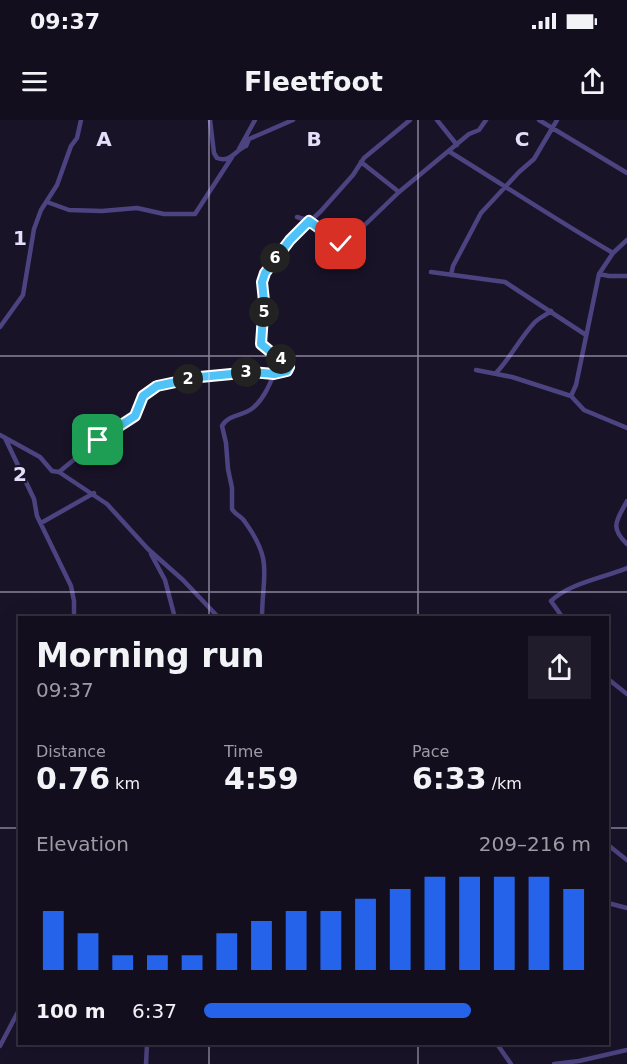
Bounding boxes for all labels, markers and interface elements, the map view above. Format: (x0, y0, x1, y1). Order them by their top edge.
text: 09:37 (30, 9, 100, 34)
icon: menu (18, 65, 51, 98)
icon: share (576, 65, 609, 98)
text: Fleetfoot (244, 66, 383, 97)
text: A (96, 127, 112, 151)
text: B (306, 127, 322, 151)
text: C (515, 127, 529, 151)
pin (315, 218, 366, 269)
text: 1 (13, 226, 27, 250)
icon: check (324, 227, 357, 260)
pin: 6 (260, 243, 290, 273)
text: 6 (269, 248, 281, 267)
pin: 5 (249, 297, 279, 327)
text: 5 (258, 302, 270, 321)
pin: 4 (266, 344, 296, 374)
text: 4 (275, 349, 287, 368)
pin: 3 (231, 357, 261, 387)
text: 3 (240, 362, 252, 381)
pin: 2 (173, 364, 203, 394)
text: 2 (182, 369, 194, 388)
pin (72, 414, 123, 465)
icon: arrive (81, 423, 114, 456)
text: 2 (13, 462, 27, 486)
text: Morning run (36, 636, 264, 675)
button: share (528, 636, 591, 699)
text: 09:37 (36, 678, 94, 702)
text: Distance (36, 742, 106, 761)
text: Time (224, 742, 263, 761)
text: Pace (412, 742, 449, 761)
text: 0.76 (36, 761, 110, 796)
text: 4:59 (224, 761, 299, 796)
text: 6:33 (412, 761, 487, 796)
text: km (110, 774, 140, 793)
text: /km (487, 774, 522, 793)
text: Elevation (36, 832, 129, 856)
text: 209–216 m (479, 832, 591, 856)
text: 100 m (36, 999, 106, 1023)
text: 6:37 (132, 999, 177, 1023)

